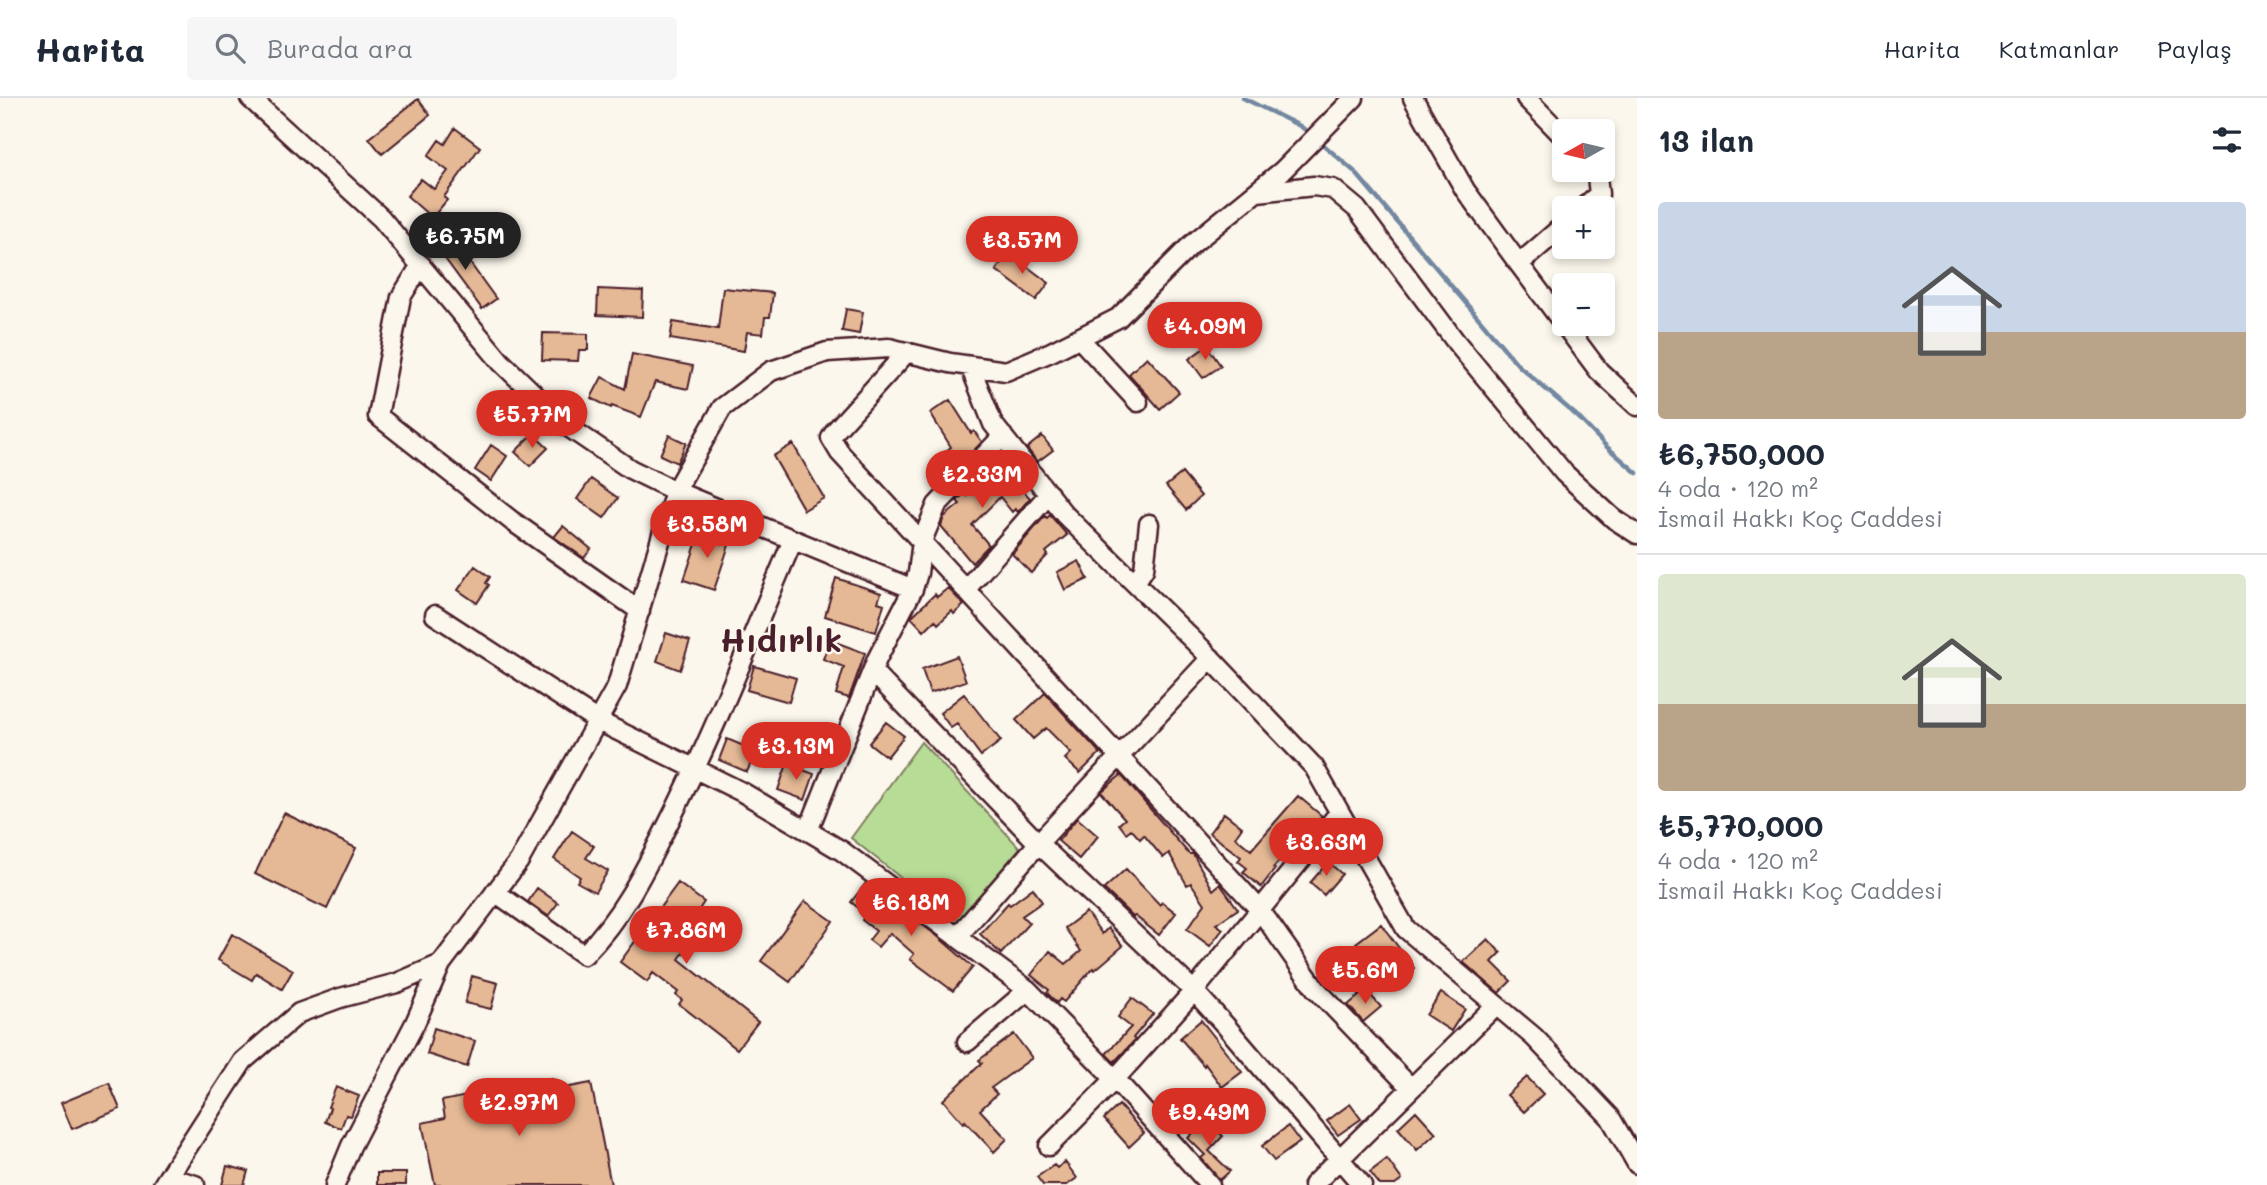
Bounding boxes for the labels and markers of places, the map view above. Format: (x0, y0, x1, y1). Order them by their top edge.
pin: ₺6.75M (408, 212, 522, 272)
pin: ₺3.57M (965, 216, 1079, 276)
pin: ₺4.09M (1148, 302, 1262, 362)
pin: ₺5.77M (475, 390, 589, 450)
pin: ₺2.33M (925, 450, 1039, 510)
pin: ₺3.58M (650, 500, 764, 560)
pin: ₺3.13M (739, 722, 853, 782)
pin: ₺3.63M (1269, 818, 1383, 878)
pin: ₺6.18M (854, 878, 968, 938)
pin: ₺7.86M (629, 906, 743, 966)
pin: ₺5.6M (1316, 946, 1414, 1006)
pin: ₺2.97M (462, 1079, 576, 1138)
pin: ₺9.49M (1152, 1088, 1266, 1148)

